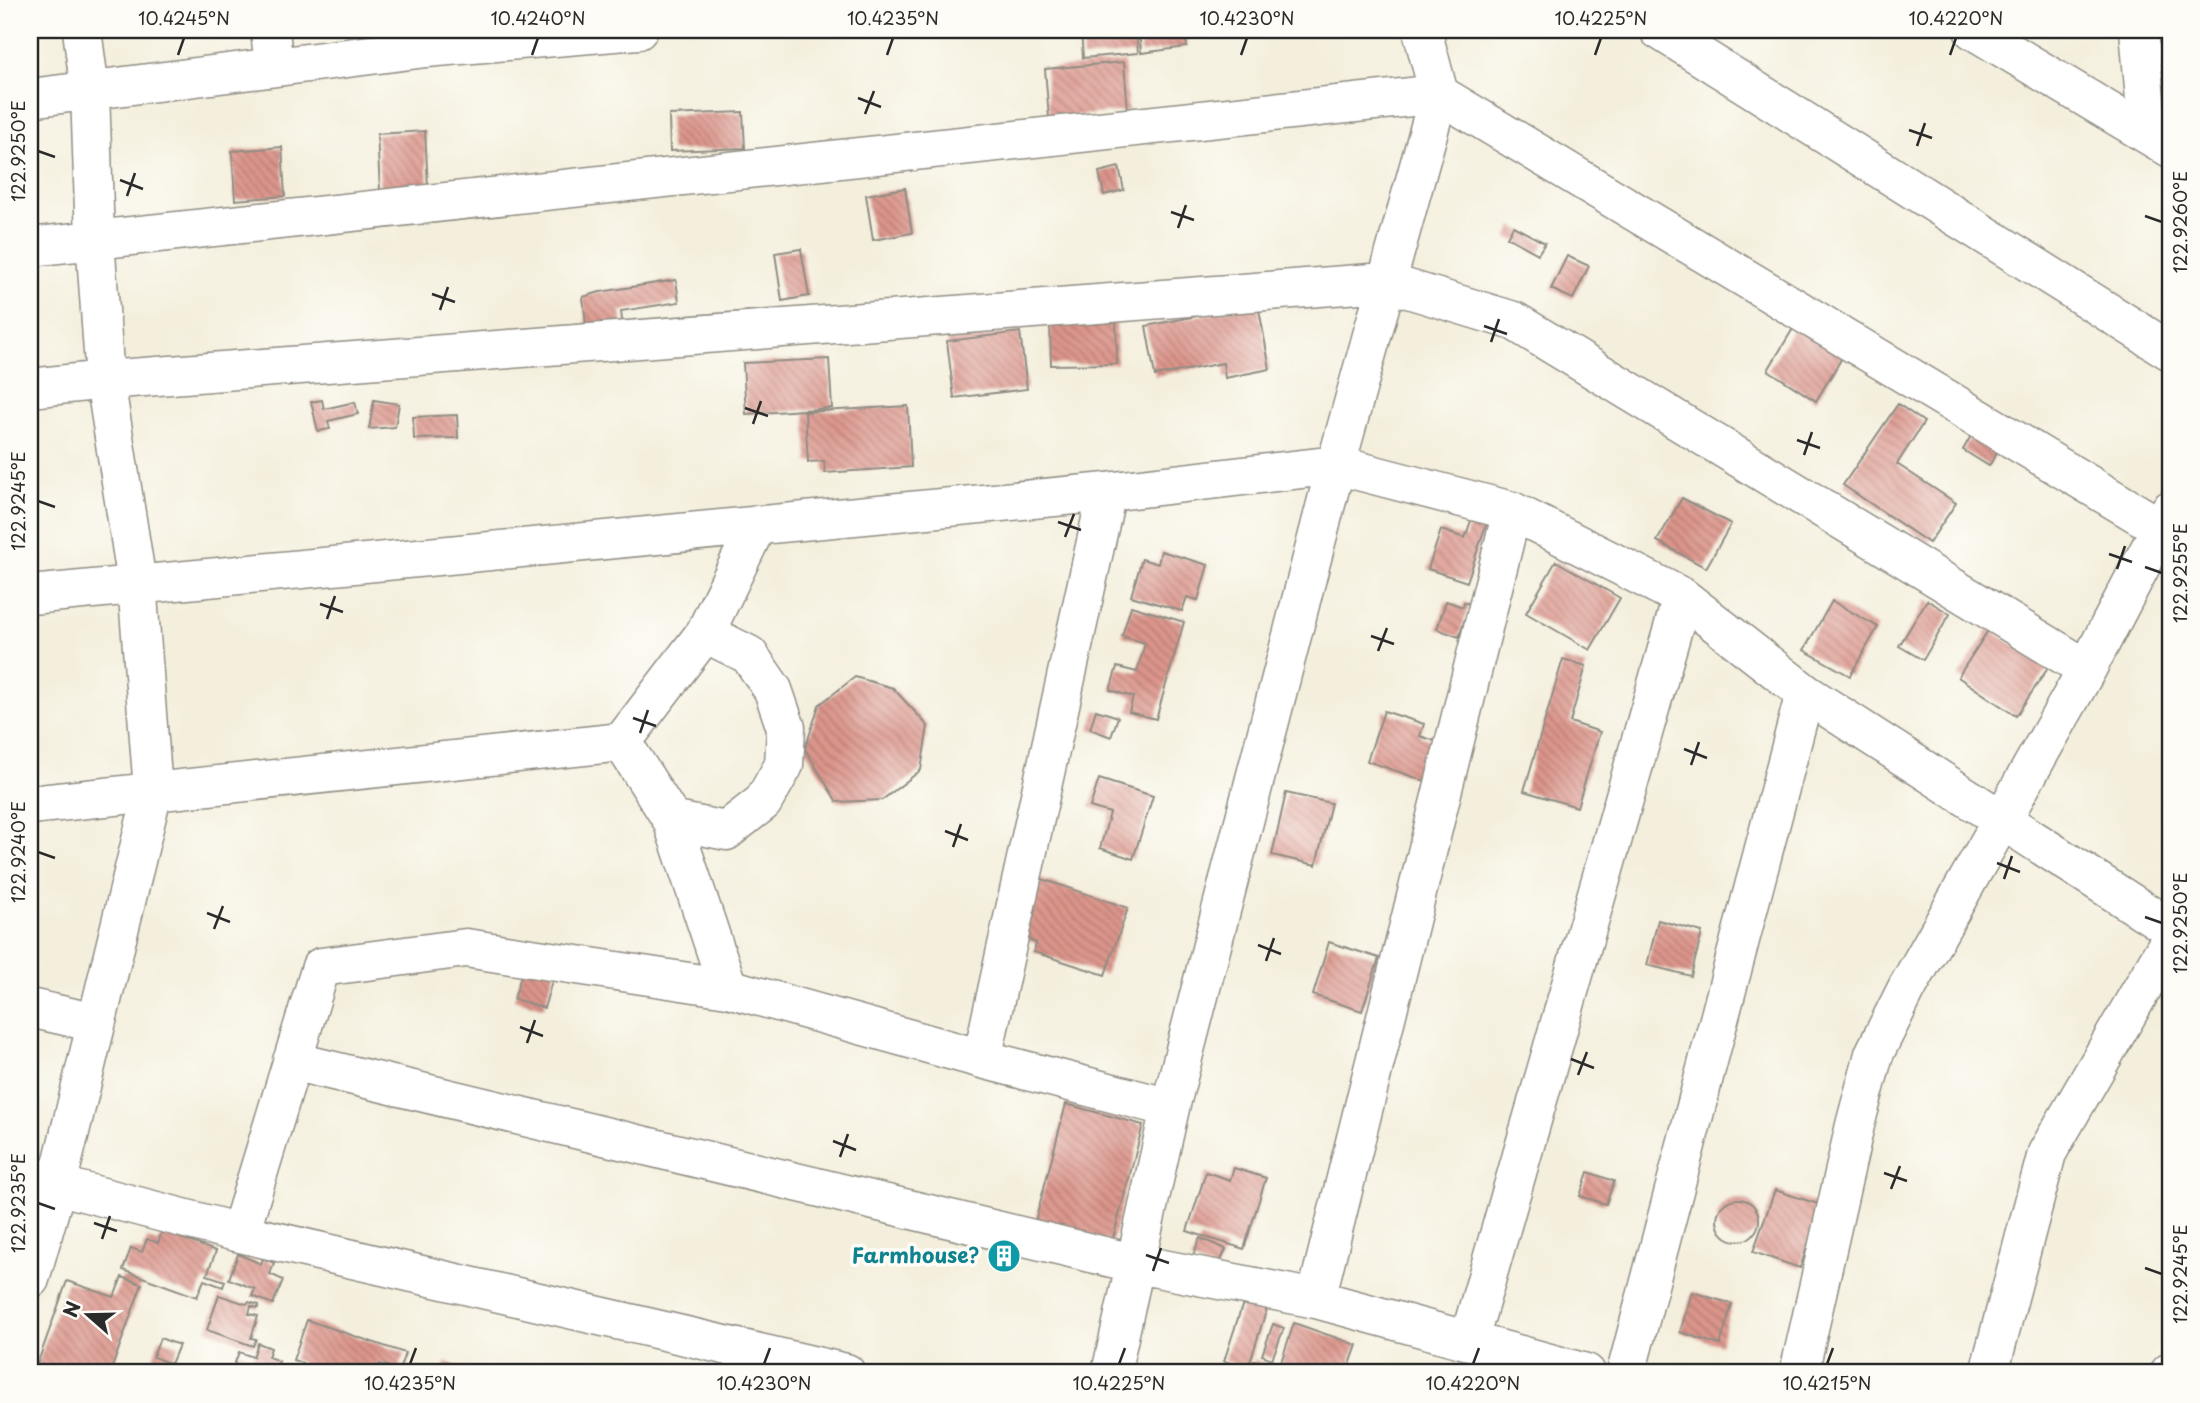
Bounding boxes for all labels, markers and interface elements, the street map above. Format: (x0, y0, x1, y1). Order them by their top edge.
text: 10.4245°N (138, 4, 230, 31)
text: 10.4240°N (490, 4, 586, 31)
text: 10.4235°N (847, 4, 939, 31)
text: 10.4230°N (1199, 4, 1295, 31)
text: 10.4225°N (1555, 4, 1647, 31)
text: 10.4220°N (1909, 4, 2003, 31)
text: 122.9250°E (4, 100, 31, 202)
text: 122.9260°E (2166, 171, 2193, 273)
text: 122.9245°E (4, 451, 31, 551)
text: 122.9255°E (2166, 523, 2193, 623)
text: 122.9240°E (4, 801, 31, 903)
text: 122.9250°E (2166, 872, 2193, 974)
text: 122.9235°E (4, 1153, 31, 1253)
text: 122.9245°E (2166, 1224, 2193, 1324)
building icon: Farmhouse? (985, 1237, 1023, 1275)
place label: Farmhouse? (852, 1238, 979, 1270)
north arrow (52, 1280, 122, 1350)
text: N (55, 1297, 87, 1321)
text: 10.4235°N (364, 1369, 456, 1396)
text: 10.4230°N (716, 1369, 812, 1396)
text: 10.4225°N (1073, 1369, 1165, 1396)
text: 10.4220°N (1426, 1369, 1520, 1396)
text: 10.4215°N (1782, 1369, 1872, 1396)

